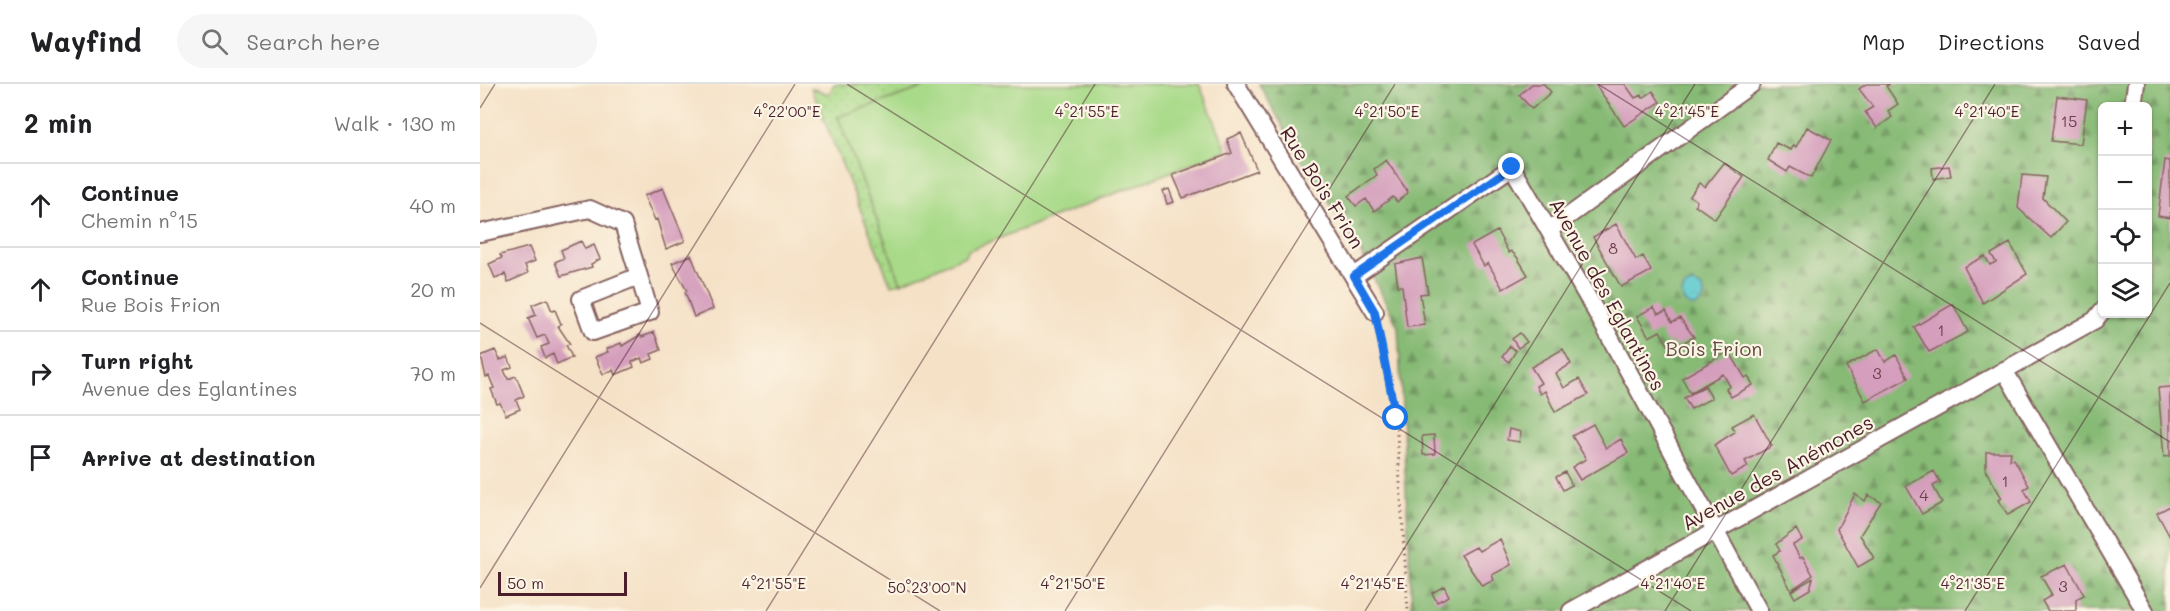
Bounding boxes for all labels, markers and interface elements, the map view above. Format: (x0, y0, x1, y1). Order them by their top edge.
search box (177, 14, 597, 68)
text: Wayfind (30, 23, 141, 59)
icon: search (198, 25, 231, 58)
text: Search here (246, 27, 380, 56)
text: Map (1862, 28, 1905, 55)
text: Directions (1938, 28, 2045, 55)
text: Saved (2078, 28, 2140, 55)
text: 4°22'00"E (753, 101, 821, 121)
text: 4°21'55"E (1055, 101, 1120, 121)
text: 4°21'50"E (1355, 101, 1420, 121)
text: 4°21'45"E (1655, 101, 1720, 121)
text: 4°21'40"E (1955, 101, 2020, 121)
map controls (2098, 102, 2152, 318)
button: + (2098, 102, 2152, 156)
text: 2 min (24, 106, 92, 140)
text: Walk · 130 m (333, 110, 456, 136)
house number: 15 (2061, 110, 2077, 131)
street label: Rue Bois Frion (1275, 121, 1371, 253)
route end (1498, 153, 1524, 179)
button: − (2098, 156, 2152, 210)
text: Continue (81, 178, 179, 207)
icon: ahead (24, 189, 57, 222)
text: 40 m (410, 192, 456, 218)
street label: Avenue des Eglantines (1544, 193, 1672, 395)
text: Chemin n°15 (81, 207, 198, 233)
button: locate (2098, 210, 2152, 264)
house number: 8 (1608, 237, 1618, 258)
text: Continue (81, 262, 179, 291)
button: layers (2098, 264, 2152, 318)
icon: ahead (24, 273, 57, 306)
text: 20 m (410, 276, 456, 302)
text: Rue Bois Frion (81, 291, 220, 317)
house number: 1 (1937, 319, 1945, 340)
park label: Bois Frion (1666, 335, 1762, 361)
text: Turn right (81, 346, 193, 375)
icon: right (24, 357, 57, 390)
text: 70 m (410, 360, 456, 386)
house number: 3 (1872, 362, 1882, 383)
text: Avenue des Eglantines (81, 375, 298, 401)
route start (1382, 404, 1408, 430)
street label: Avenue des Anémones (1677, 408, 1877, 536)
icon: arrive (24, 441, 57, 474)
text: Arrive at destination (81, 443, 316, 472)
house number: 1 (2001, 470, 2009, 491)
house number: 4 (1919, 484, 1929, 505)
scale bar (498, 569, 627, 596)
text: 50 m (507, 572, 544, 593)
text: 4°21'55"E (742, 573, 807, 593)
text: 4°21'50"E (1041, 573, 1106, 593)
text: 4°21'45"E (1341, 573, 1406, 593)
text: 4°21'40"E (1641, 573, 1706, 593)
text: 4°21'35"E (1941, 573, 2006, 593)
house number: 3 (2058, 575, 2068, 596)
text: 50°23'00"N (887, 577, 967, 597)

